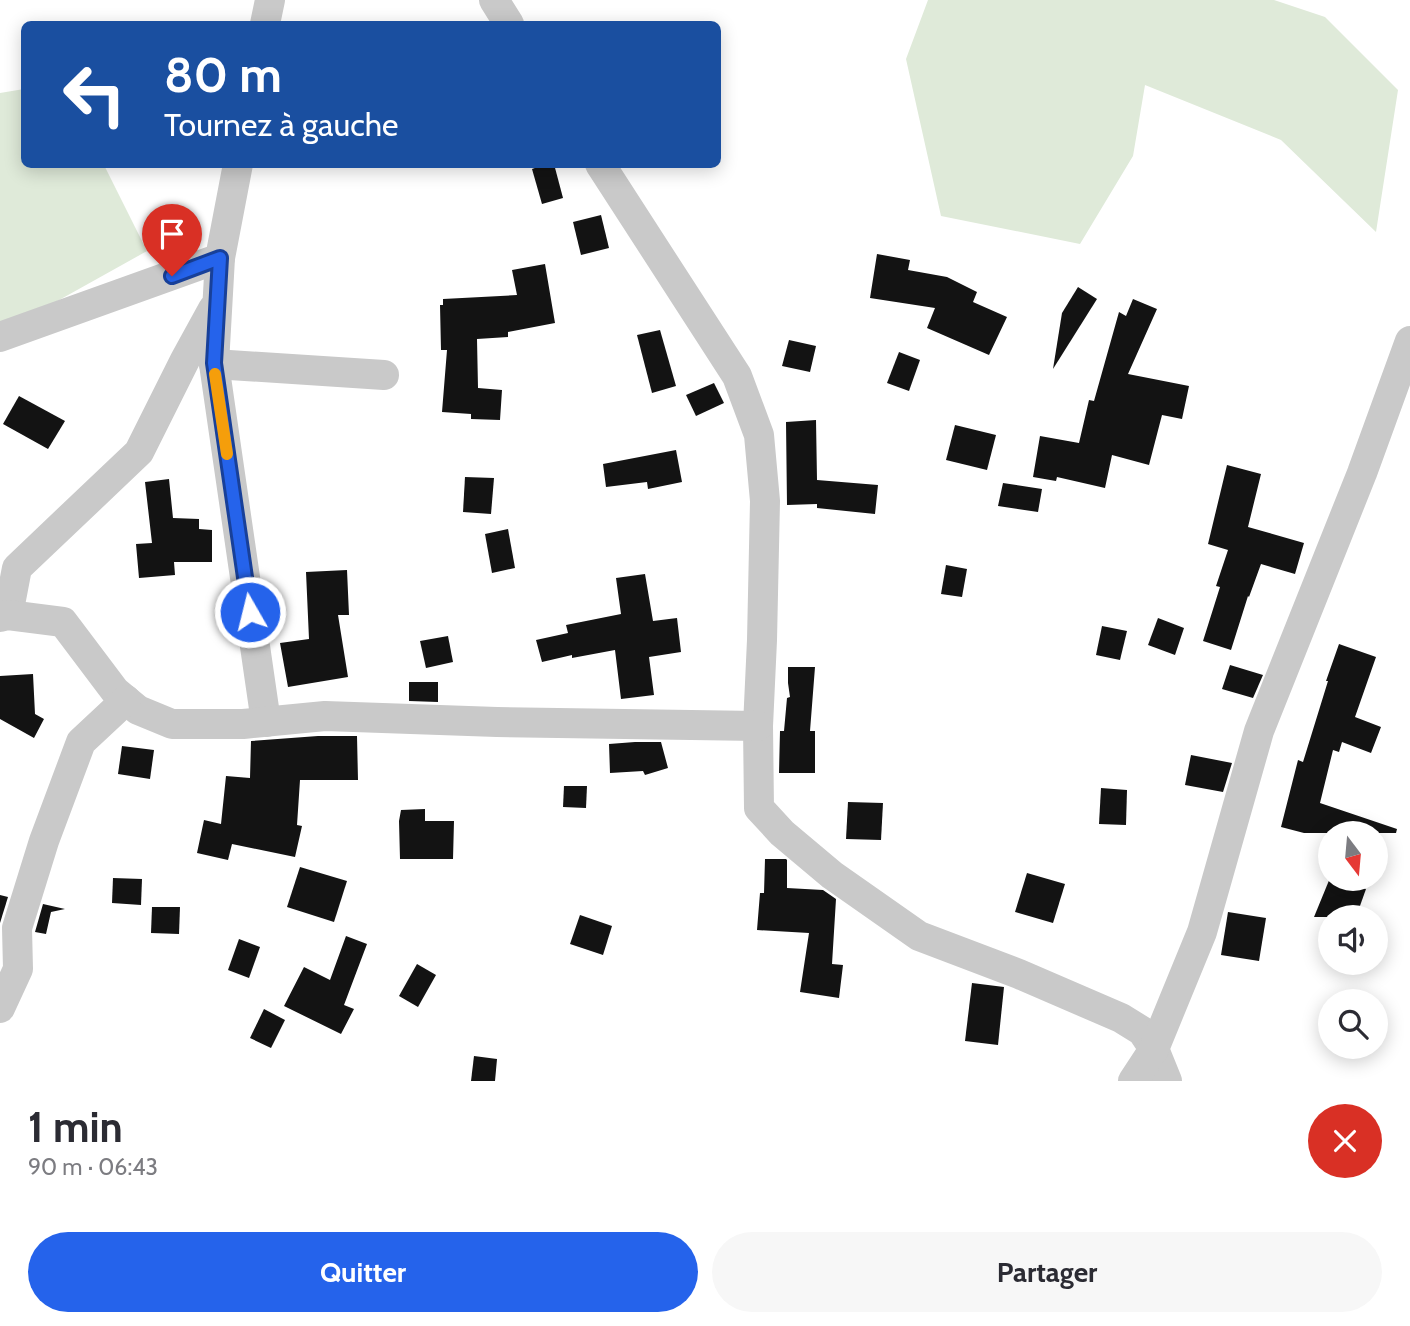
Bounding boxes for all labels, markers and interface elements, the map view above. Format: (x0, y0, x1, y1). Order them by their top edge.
text: 80 m (164, 45, 282, 104)
icon: left (49, 49, 140, 140)
text: Tournez à gauche (164, 105, 398, 144)
pin (142, 204, 202, 276)
icon: arrive (153, 215, 191, 253)
position arrow (213, 575, 287, 649)
north arrow (1318, 821, 1388, 891)
map controls (1318, 821, 1388, 1059)
button: sound (1318, 905, 1388, 975)
button: search (1318, 989, 1388, 1059)
text: 1 min (28, 1101, 123, 1153)
button: close (1308, 1104, 1382, 1178)
text: 90 m · 06:43 (28, 1153, 158, 1181)
button: Quitter (28, 1232, 698, 1312)
button: Partager (712, 1232, 1382, 1312)

